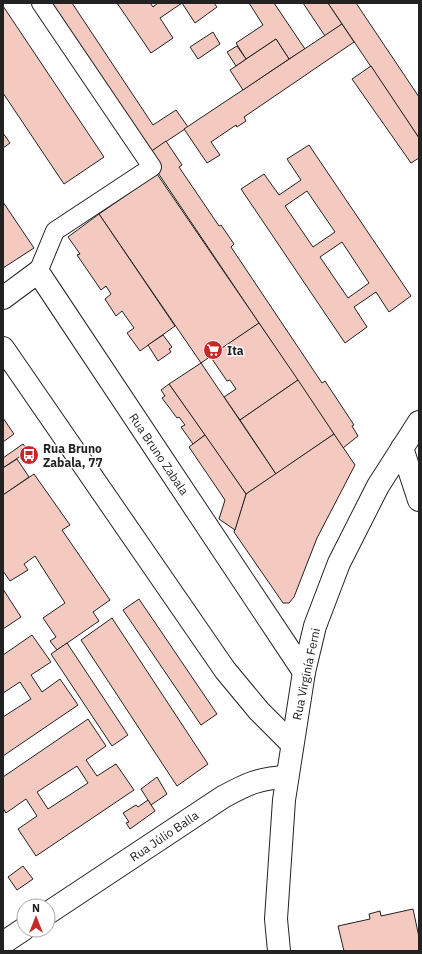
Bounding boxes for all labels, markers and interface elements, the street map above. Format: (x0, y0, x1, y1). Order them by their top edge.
supermarket icon: Ita (202, 339, 224, 361)
place label: Ita (227, 343, 244, 358)
street label: Rua Bruno Zabala (126, 410, 192, 498)
place label: Rua Bruno Zabala, 77 (43, 441, 103, 470)
bus stop icon: Rua Bruno Zabala, 77 (18, 444, 40, 466)
street label: Rua Virginía Ferni (289, 627, 323, 721)
street label: Rua Júlio Balla (127, 807, 202, 864)
north arrow (16, 898, 56, 938)
text: N (32, 901, 40, 915)

